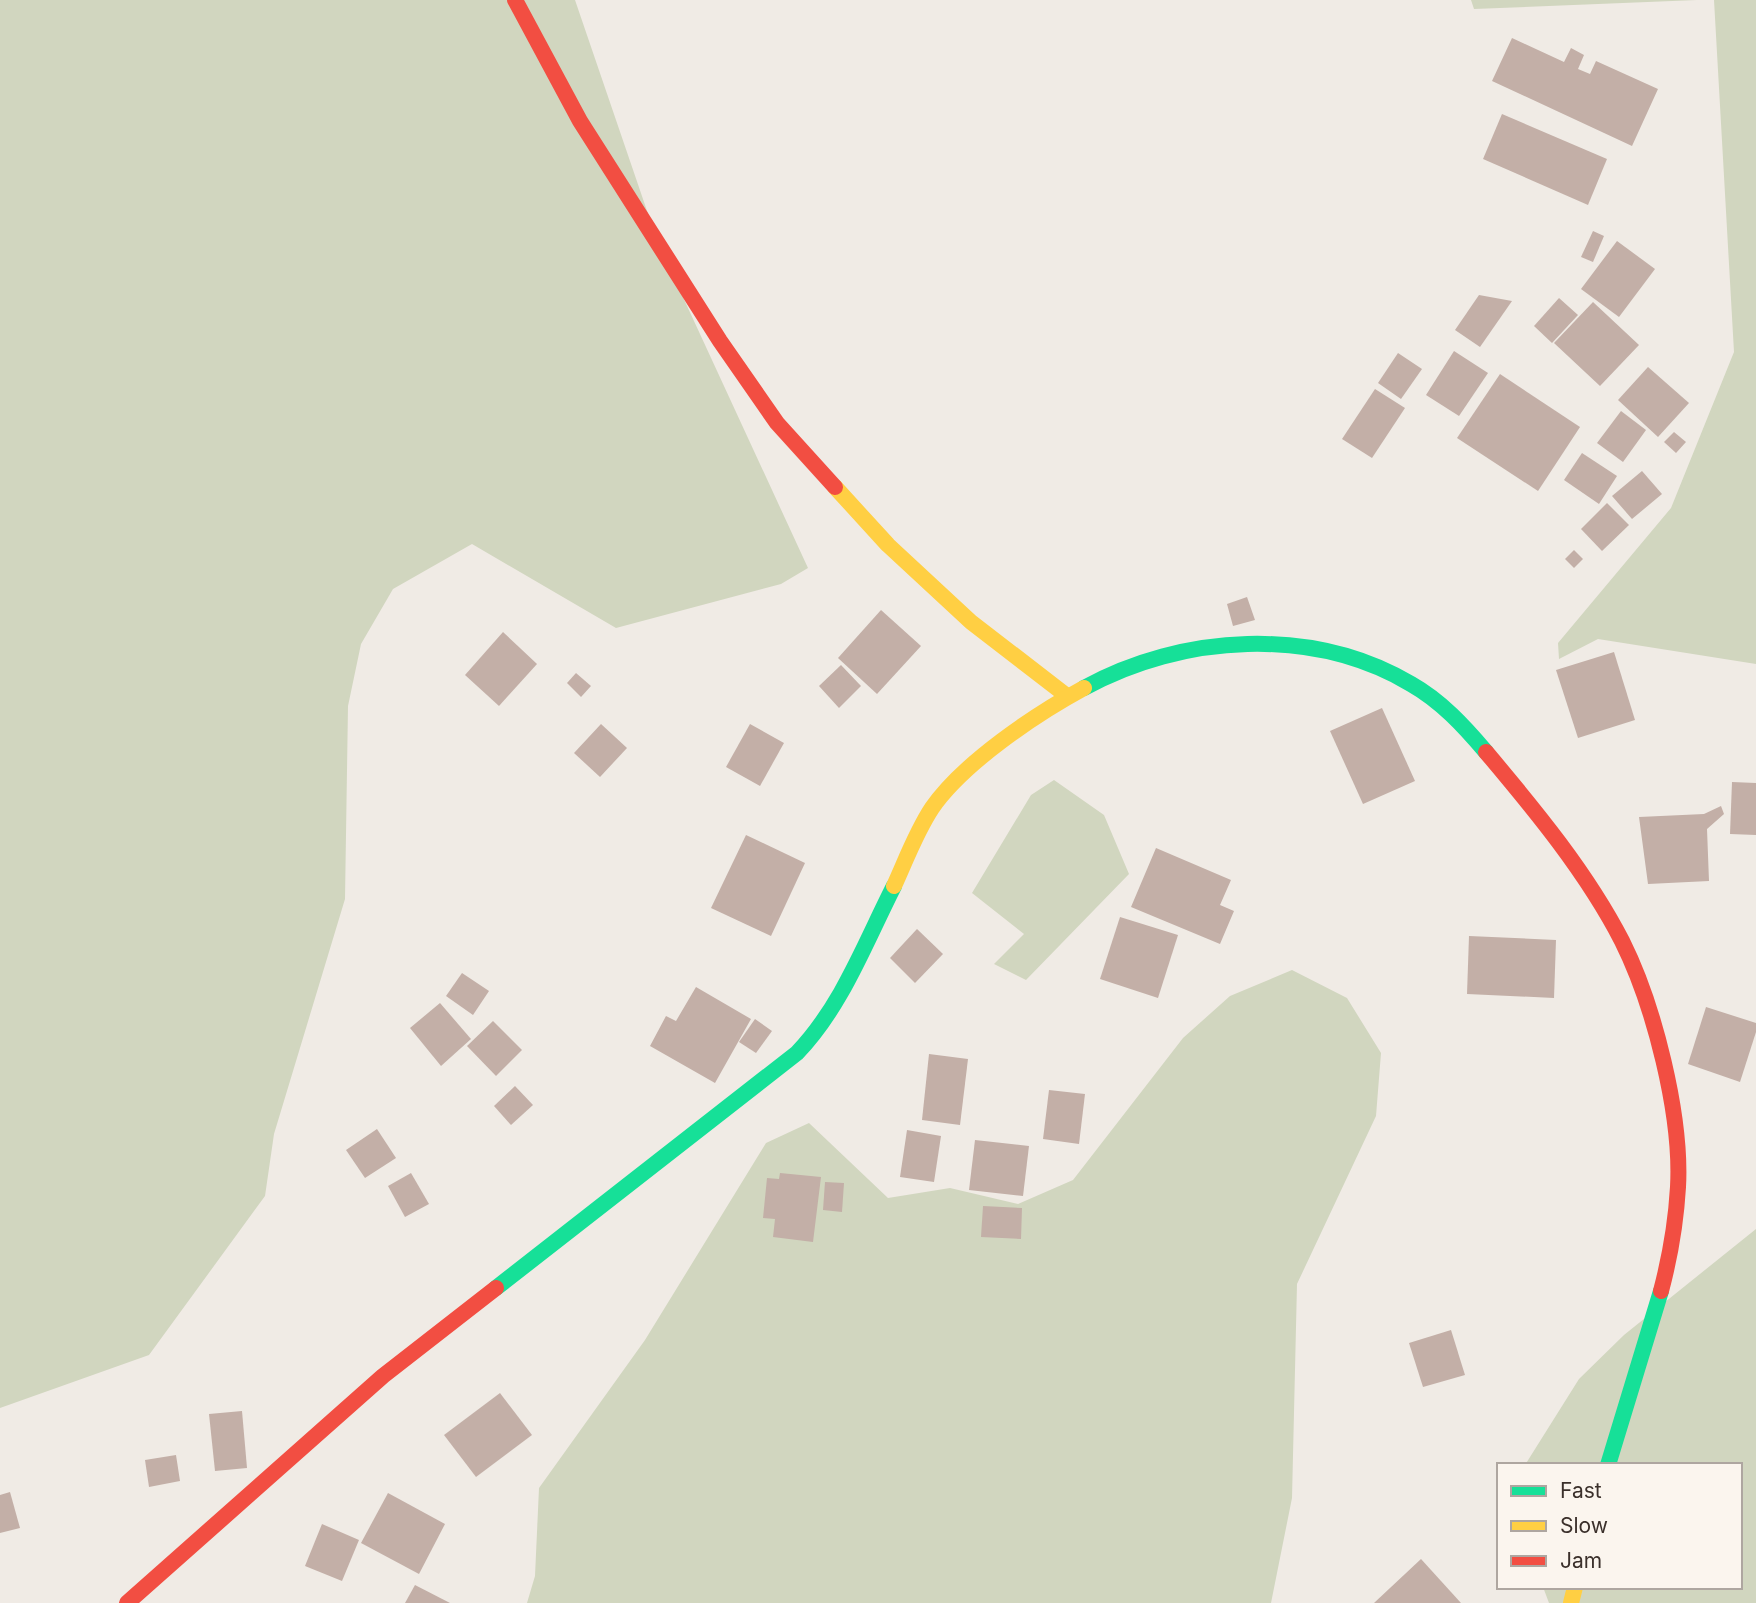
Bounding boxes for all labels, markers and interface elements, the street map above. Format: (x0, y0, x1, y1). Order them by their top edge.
legend (1497, 1463, 1742, 1589)
text: Fast (1560, 1478, 1602, 1503)
text: Slow (1560, 1513, 1608, 1538)
text: Jam (1560, 1548, 1602, 1573)

